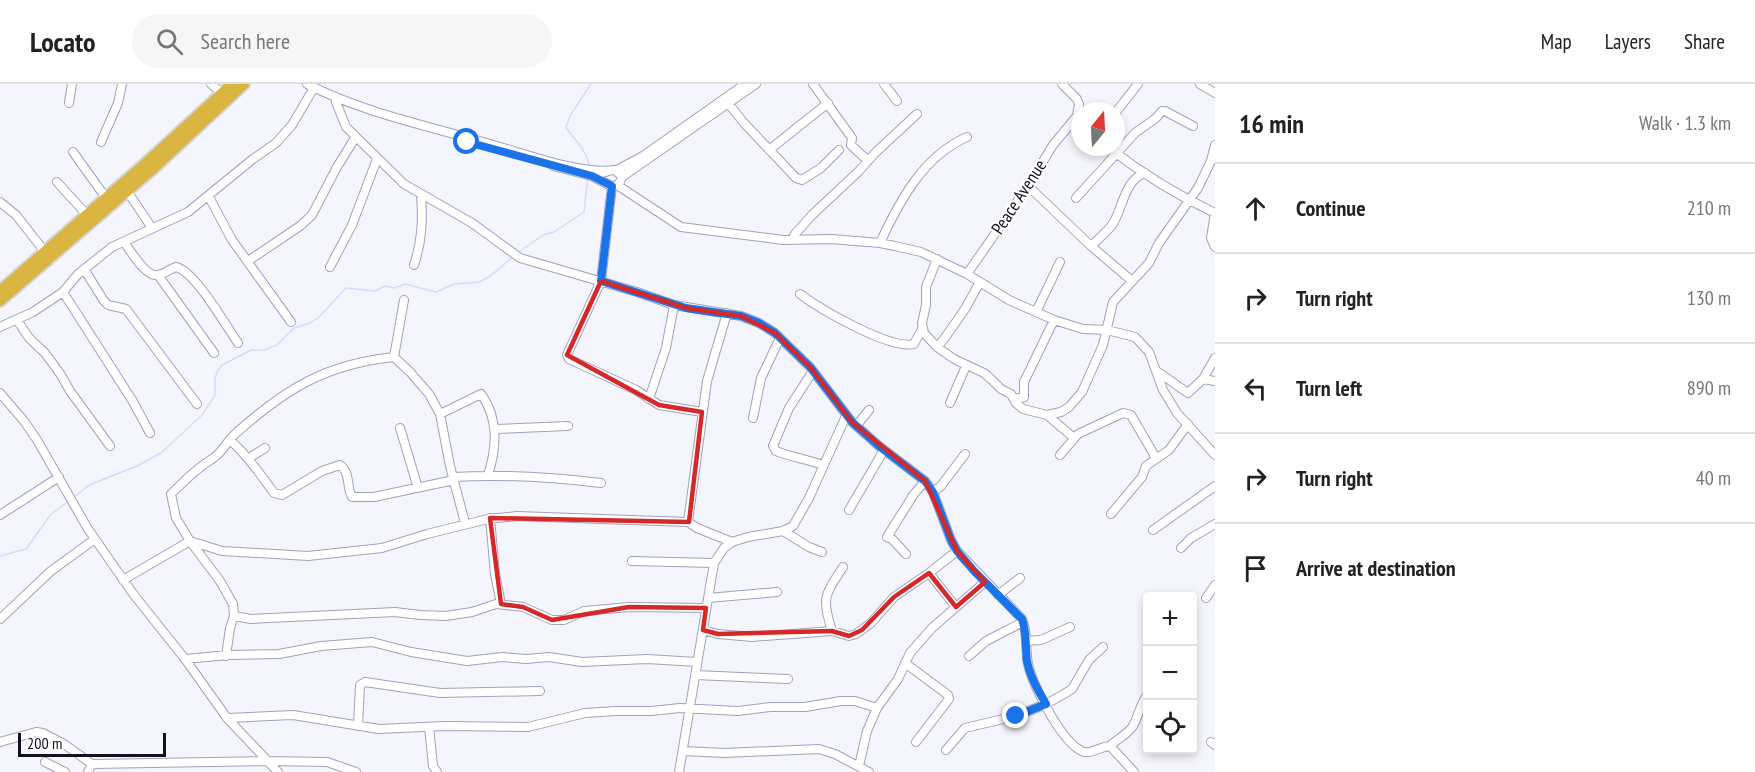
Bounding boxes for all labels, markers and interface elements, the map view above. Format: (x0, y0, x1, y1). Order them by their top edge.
search box (132, 14, 552, 68)
text: Locato (30, 23, 96, 60)
icon: search (153, 25, 186, 58)
text: Search here (201, 27, 290, 55)
text: Map (1541, 28, 1572, 55)
text: Layers (1605, 28, 1651, 55)
text: Share (1684, 28, 1725, 55)
north arrow (1071, 102, 1125, 156)
text: 16 min (1239, 107, 1304, 140)
text: Walk · 1.3 km (1639, 110, 1731, 136)
route start (453, 128, 479, 154)
street label: Peace Avenue (986, 155, 1051, 238)
icon: ahead (1239, 192, 1272, 225)
text: Continue (1296, 194, 1366, 222)
text: 210 m (1687, 195, 1731, 221)
icon: right (1239, 282, 1272, 315)
text: Turn right (1296, 284, 1373, 312)
text: 130 m (1687, 285, 1731, 311)
icon: left (1239, 372, 1272, 405)
text: Turn left (1296, 374, 1362, 402)
text: 890 m (1687, 375, 1731, 401)
icon: right (1239, 462, 1272, 495)
text: Turn right (1296, 464, 1373, 492)
text: 40 m (1696, 465, 1731, 491)
icon: arrive (1239, 552, 1272, 585)
text: Arrive at destination (1296, 554, 1456, 582)
map controls (1143, 592, 1197, 754)
button: + (1143, 592, 1197, 646)
button: − (1143, 646, 1197, 700)
button: locate (1143, 700, 1197, 754)
route end (1002, 702, 1028, 728)
scale bar (18, 730, 166, 758)
text: 200 m (27, 733, 62, 753)

